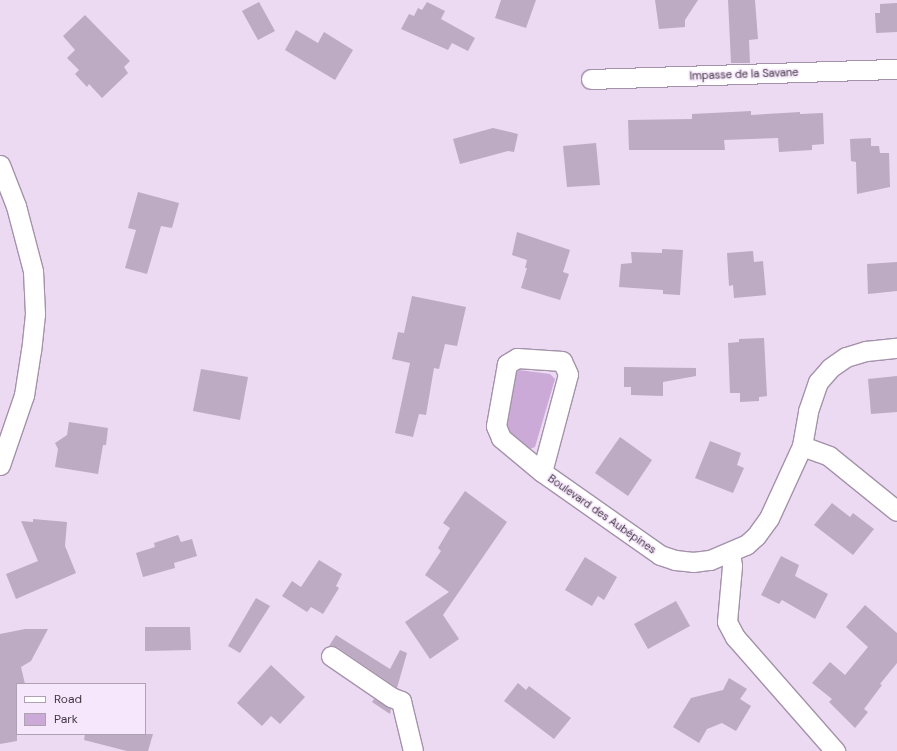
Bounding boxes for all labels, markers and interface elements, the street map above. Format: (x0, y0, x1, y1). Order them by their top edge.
street label: Impasse de la Savane (689, 65, 799, 83)
street label: Boulevard des Aubépines (545, 472, 659, 556)
legend (16, 683, 146, 735)
text: Road (54, 691, 82, 707)
text: Park (54, 711, 78, 727)

